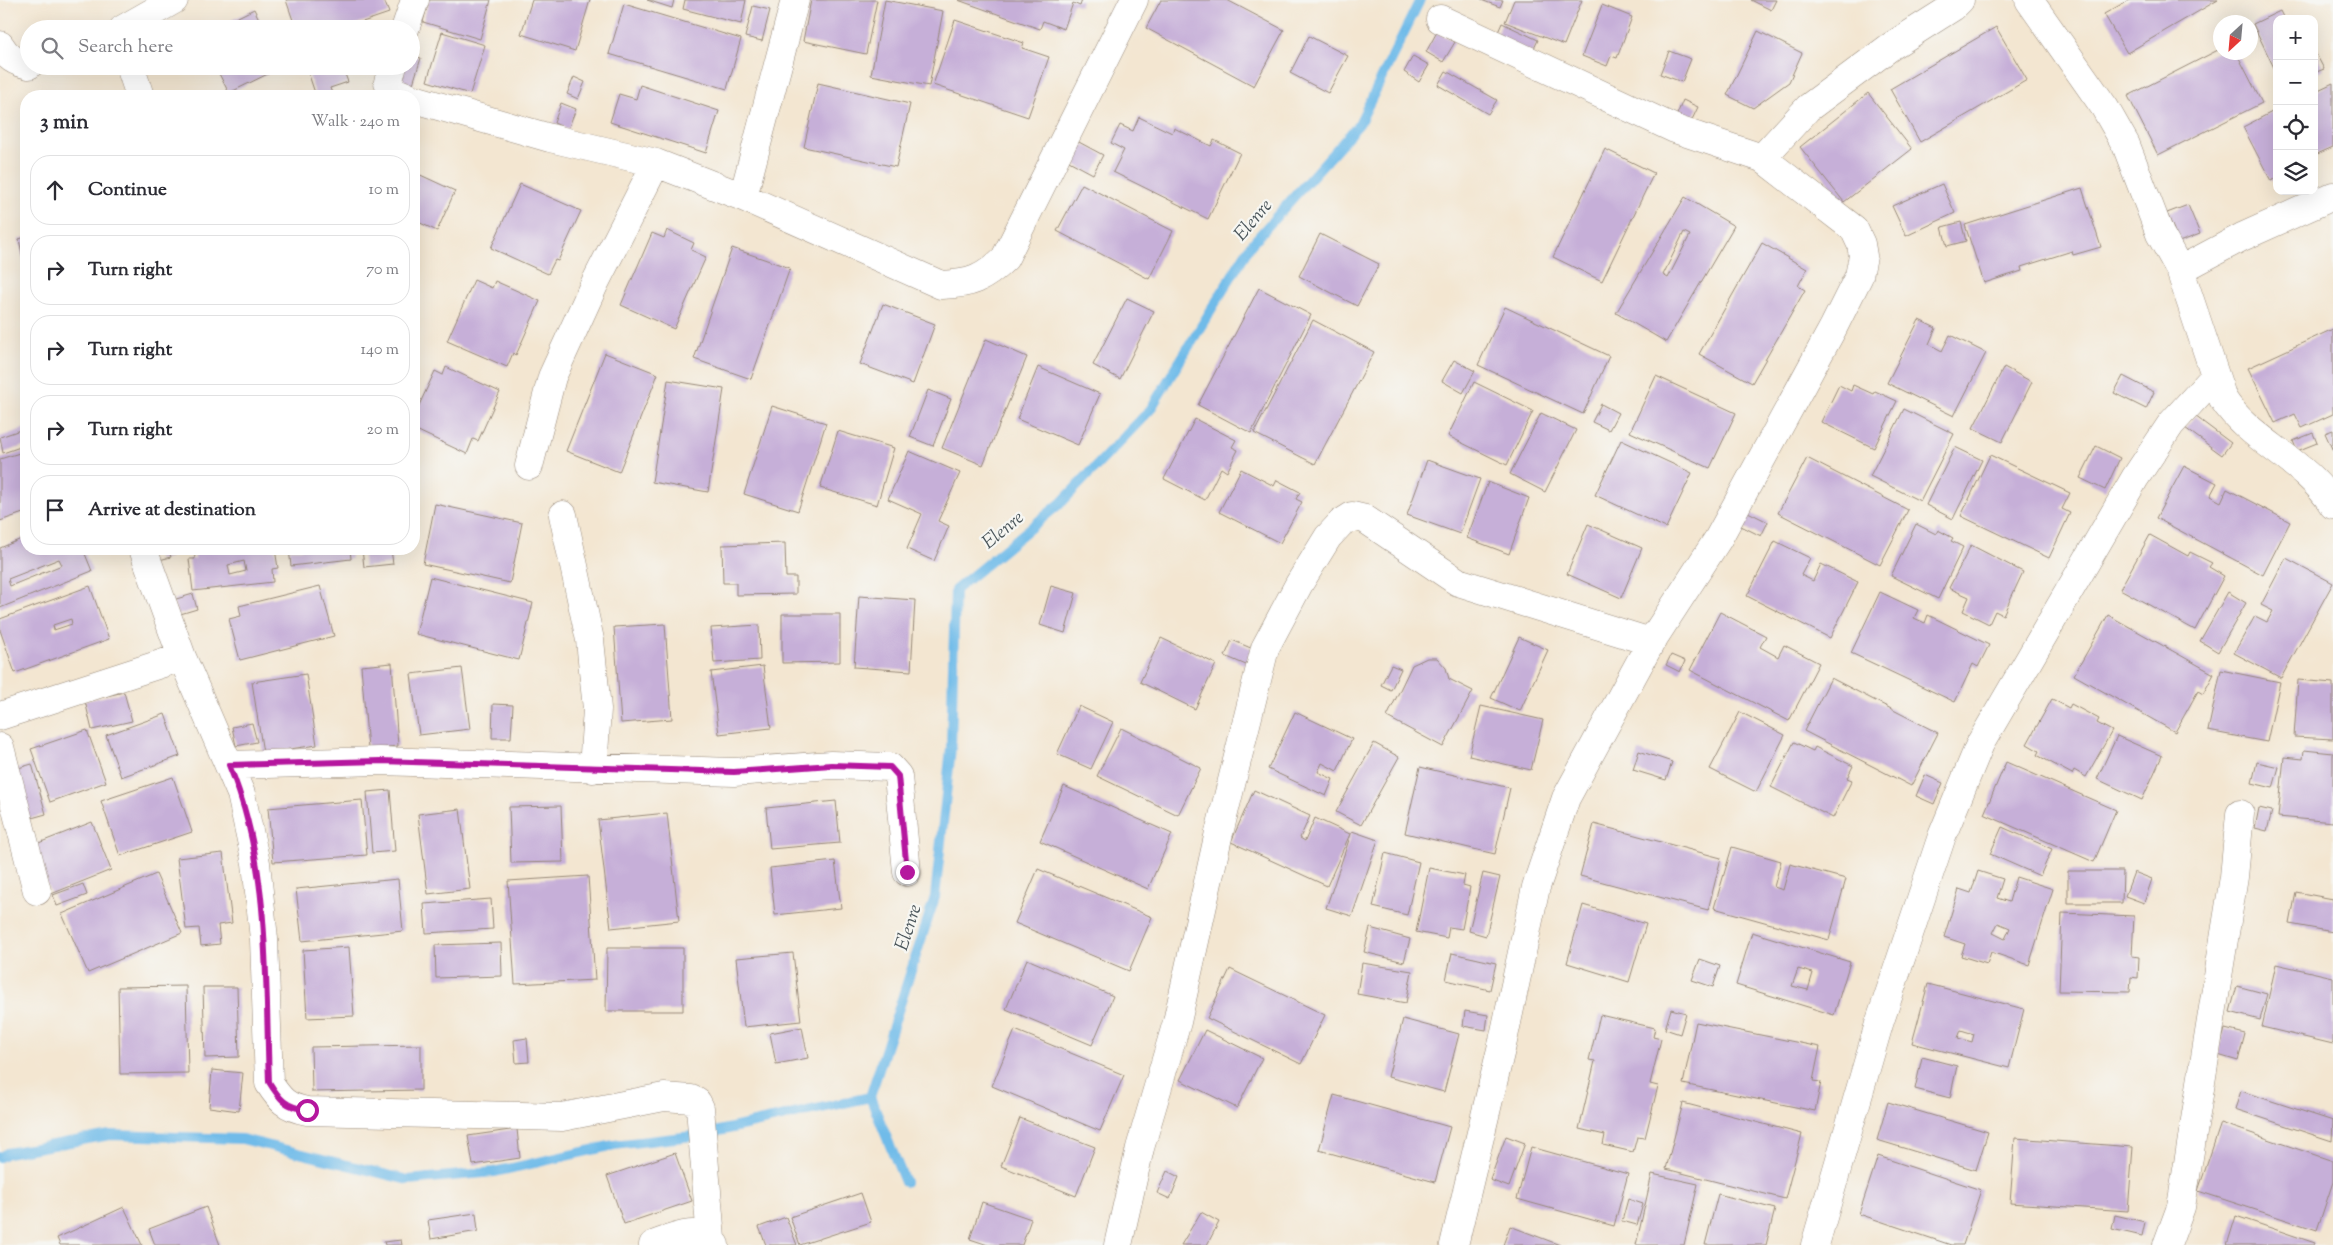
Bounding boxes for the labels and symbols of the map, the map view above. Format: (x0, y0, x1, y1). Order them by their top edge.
north arrow (2213, 15, 2258, 60)
water label: Elenre (1228, 193, 1280, 247)
water label: Elenre (977, 505, 1031, 557)
route end (896, 861, 919, 884)
water label: Elenre (889, 901, 930, 955)
route start (296, 1099, 319, 1122)

